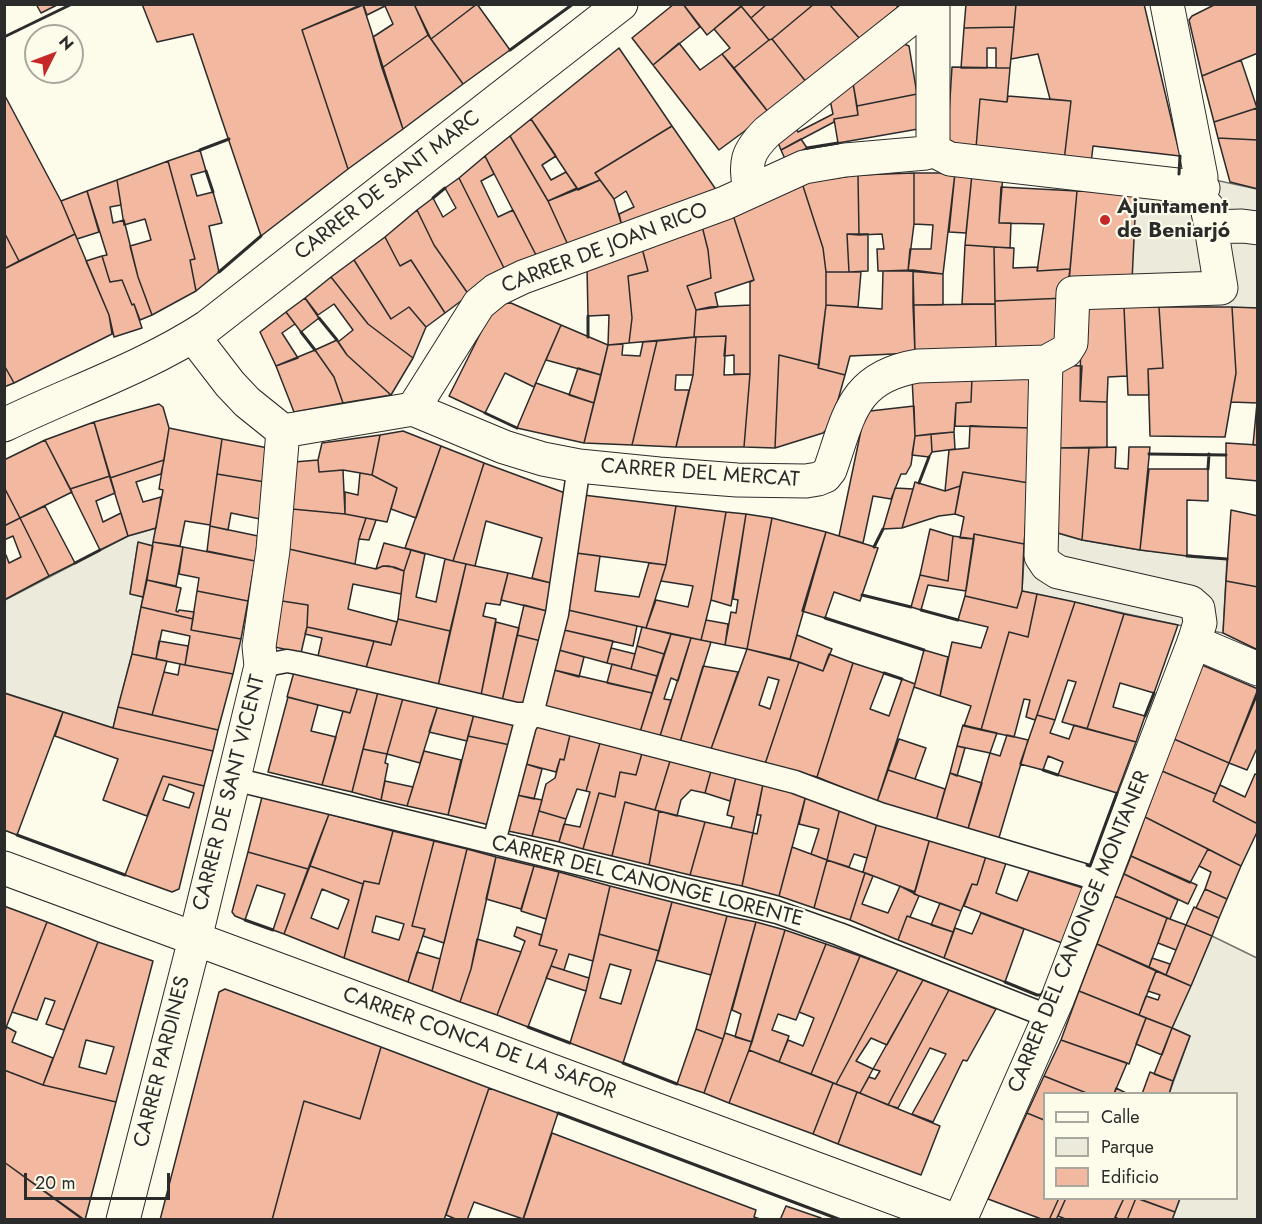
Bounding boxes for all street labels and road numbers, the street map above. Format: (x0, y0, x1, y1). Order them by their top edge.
street label: CARRER DE SANT MARC (290, 106, 486, 266)
street label: CARRER DE JOAN RICO (498, 198, 712, 300)
street label: CARRER DEL MERCAT (600, 454, 800, 494)
street label: CARRER DE SANT VICENT (189, 673, 271, 913)
street label: CARRER DEL CANONGE MONTANER (1004, 767, 1156, 1097)
street label: CARRER DEL CANONGE LORENTE (489, 831, 805, 933)
street label: CARRER PARDINES (130, 974, 196, 1150)
street label: CARRER CONCA DE LA SAFOR (339, 983, 619, 1105)

